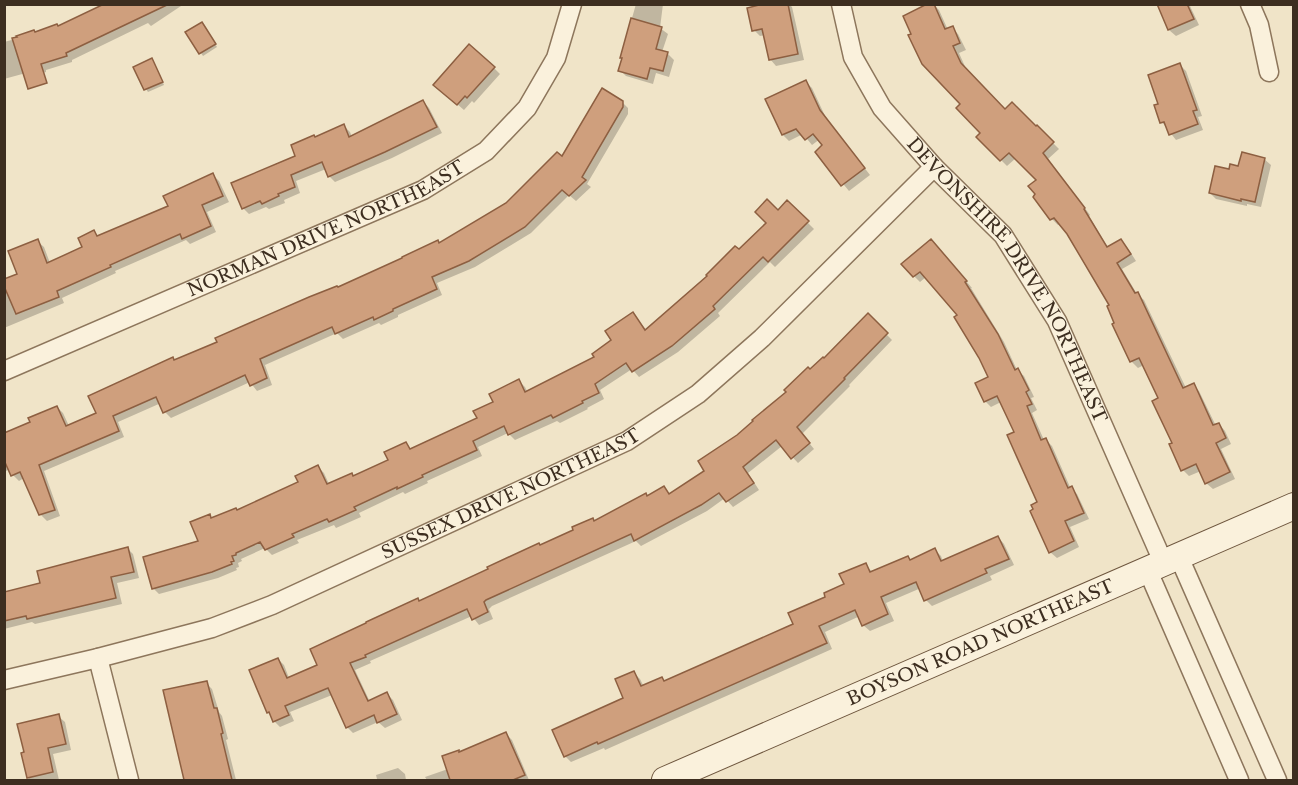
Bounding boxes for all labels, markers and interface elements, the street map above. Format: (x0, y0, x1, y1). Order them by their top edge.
street label: DEVONSHIRE DRIVE NORTHEAST (902, 133, 1112, 426)
street label: NORMAN DRIVE NORTHEAST (184, 156, 469, 301)
street label: SUSSEX DRIVE NORTHEAST (378, 424, 645, 564)
street label: BOYSON ROAD NORTHEAST (844, 575, 1118, 710)

